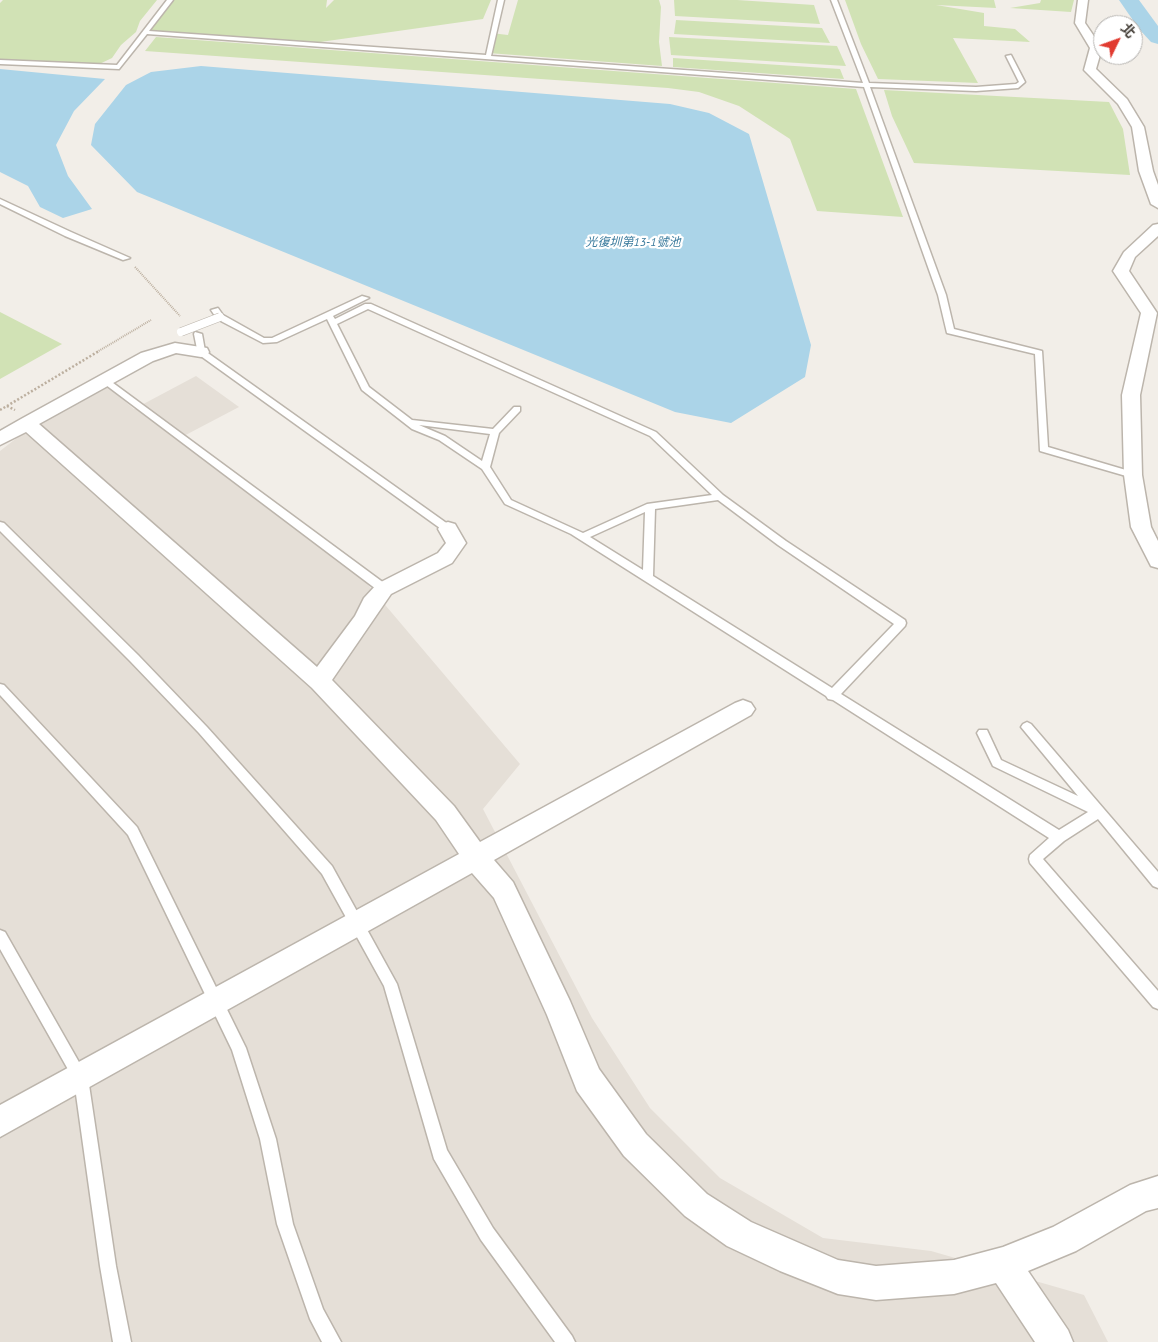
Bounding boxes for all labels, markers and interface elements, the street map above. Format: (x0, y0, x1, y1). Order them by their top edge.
north arrow (1093, 15, 1143, 65)
text: 北 (1117, 19, 1140, 42)
water label: 光復圳第13-1號池 (586, 236, 680, 250)

